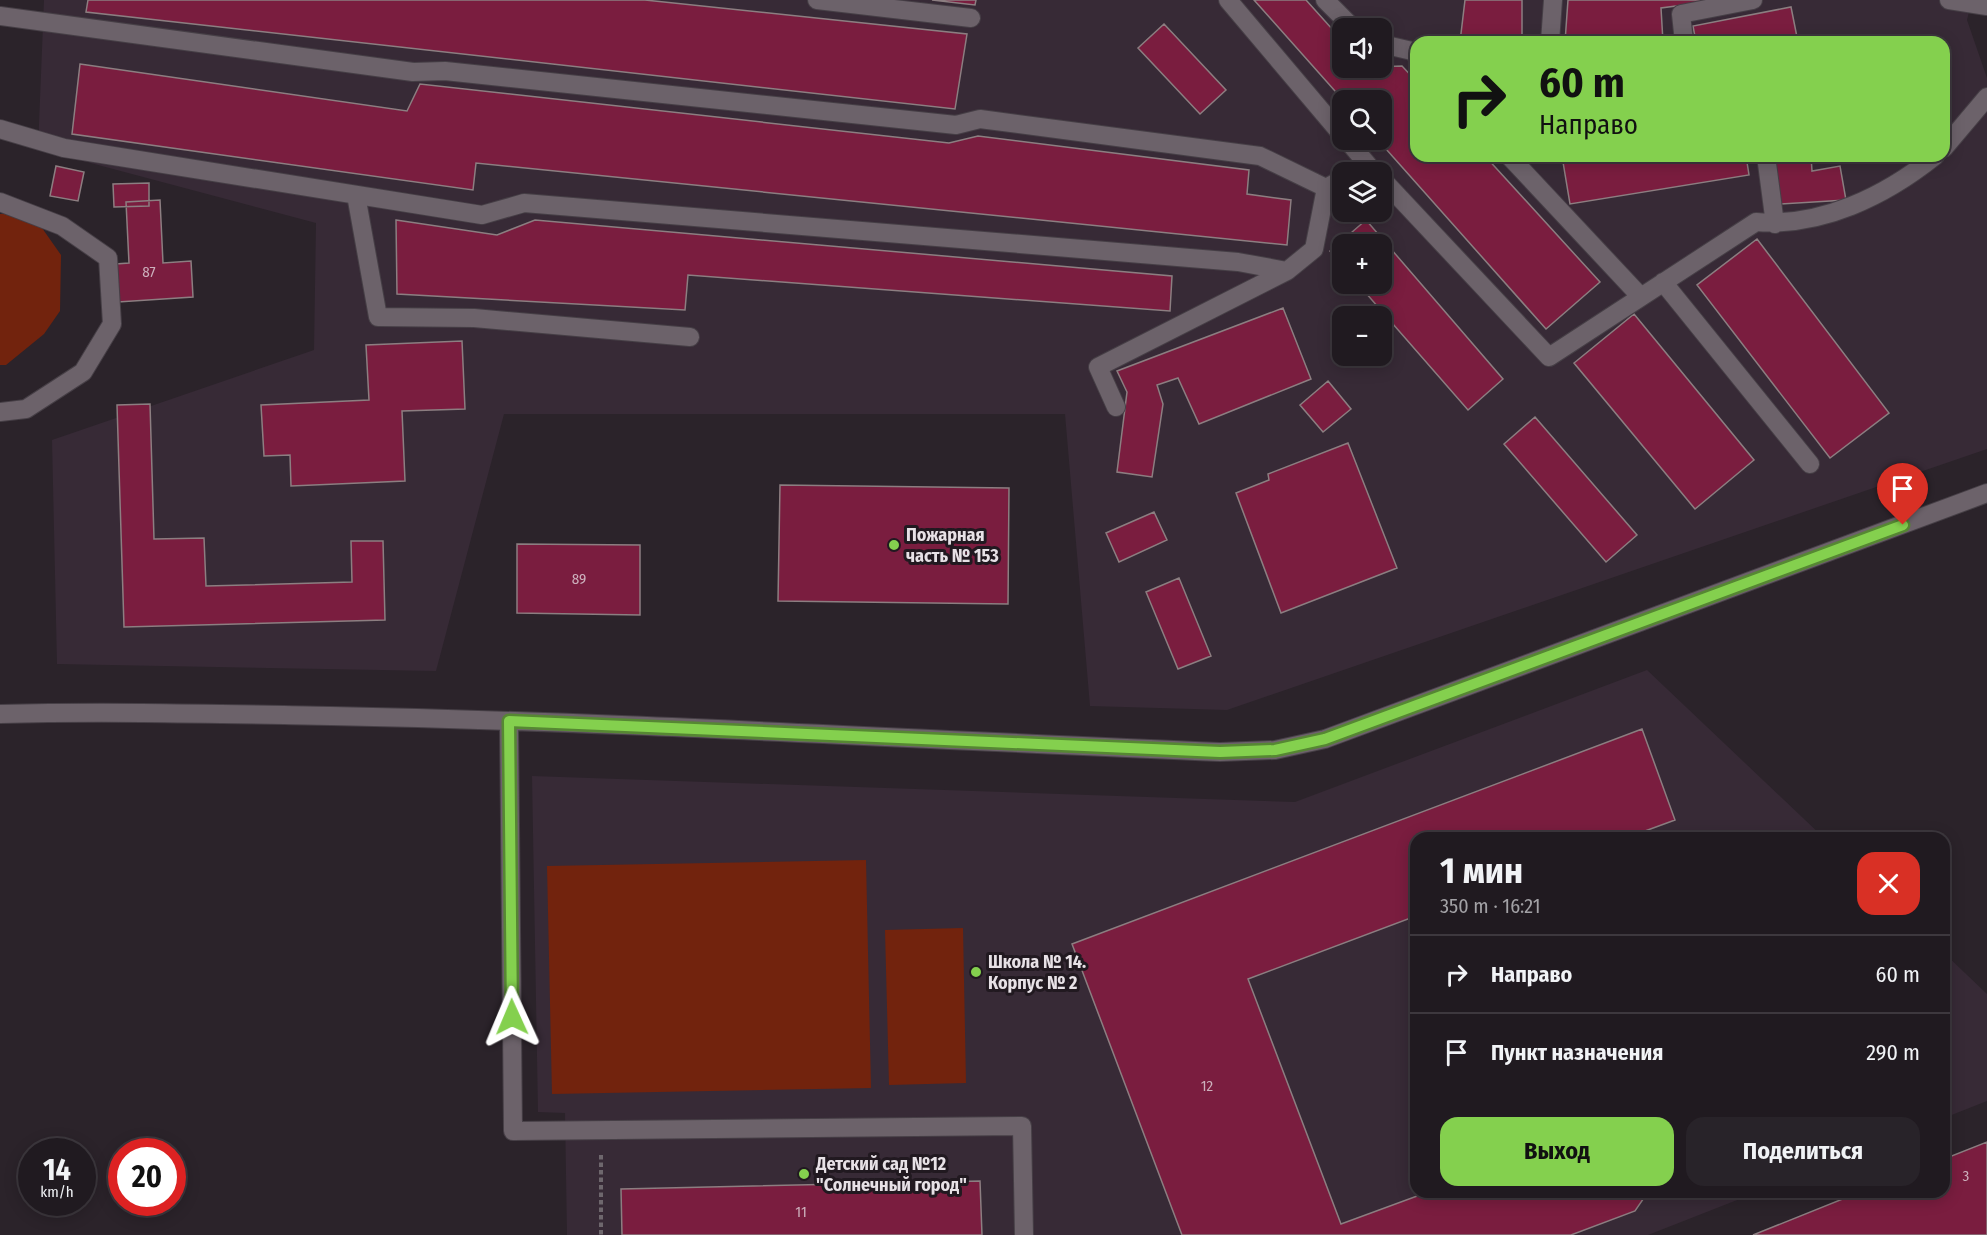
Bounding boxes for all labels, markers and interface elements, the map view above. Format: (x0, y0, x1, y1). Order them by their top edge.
map controls (1332, 18, 1392, 366)
button: sound (1332, 18, 1392, 78)
text: 60 m (1539, 58, 1625, 108)
icon: right (1440, 60, 1518, 138)
button: search (1332, 90, 1392, 150)
text: Направо (1539, 109, 1638, 141)
button: layers (1332, 162, 1392, 222)
button: + (1332, 234, 1392, 294)
house number: 87 (142, 263, 156, 281)
button: − (1332, 306, 1392, 366)
pin (1877, 463, 1928, 525)
icon: arrive (1886, 472, 1919, 505)
place label: Пожарная часть № 153 (906, 524, 999, 567)
marker: Пожарная часть № 153 (887, 538, 901, 552)
house number: 89 (572, 570, 586, 588)
text: 1 мин (1440, 849, 1523, 893)
button: close (1857, 852, 1920, 915)
text: 350 m · 16:21 (1440, 894, 1540, 918)
place label: Школа № 14. Корпус № 2 (988, 951, 1086, 994)
icon: right (1440, 958, 1473, 991)
text: Направо (1491, 961, 1572, 988)
text: 60 m (1876, 961, 1920, 988)
marker: Школа № 14. Корпус № 2 (969, 965, 983, 979)
position arrow (480, 985, 544, 1049)
icon: arrive (1440, 1036, 1473, 1069)
text: Пункт назначения (1491, 1039, 1663, 1066)
text: 290 m (1866, 1039, 1920, 1066)
house number: 12 (1201, 1077, 1214, 1095)
button: Выход (1440, 1117, 1674, 1186)
button: Поделиться (1686, 1117, 1920, 1186)
speed limit sign: 20 (108, 1138, 186, 1216)
text: 14 (43, 1152, 71, 1188)
place label: Детский сад №12 "Солнечный город" (815, 1153, 967, 1196)
marker: Детский сад №12 "Солнечный город" (797, 1167, 811, 1181)
house number: 3 (1963, 1167, 1970, 1185)
text: km/h (40, 1183, 74, 1201)
house number: 11 (795, 1203, 807, 1221)

